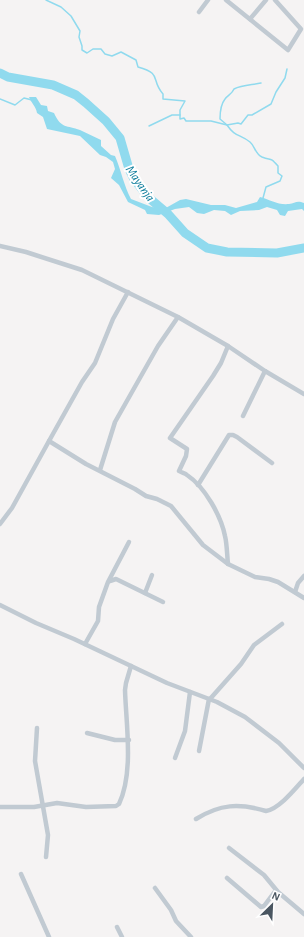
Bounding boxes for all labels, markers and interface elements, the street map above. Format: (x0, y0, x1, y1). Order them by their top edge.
water label: Mayanja (123, 163, 157, 204)
north arrow (252, 885, 292, 925)
text: N (270, 890, 282, 903)

